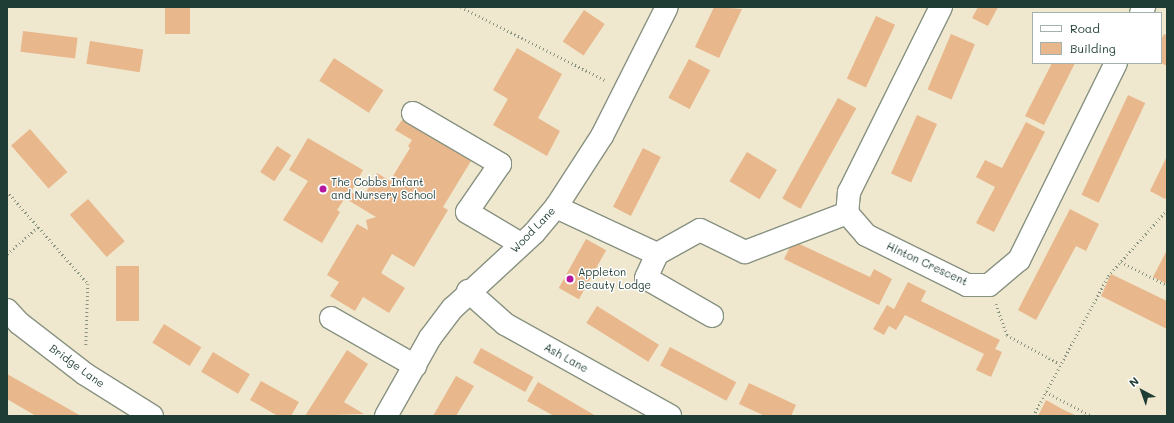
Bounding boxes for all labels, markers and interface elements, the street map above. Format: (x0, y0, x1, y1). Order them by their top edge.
legend (1032, 12, 1162, 64)
text: Road (1070, 20, 1100, 36)
text: Building (1070, 40, 1116, 56)
place label: The Cobbs Infant and Nursery School (331, 176, 436, 202)
marker: The Cobbs Infant and Nursery School (318, 184, 328, 194)
street label: Wood Lane (508, 204, 558, 256)
street label: Hinton Crescent (884, 239, 970, 289)
place label: Appleton Beauty Lodge (578, 266, 651, 292)
marker: Appleton Beauty Lodge (565, 274, 575, 284)
street label: Ash Lane (542, 341, 590, 375)
street label: Bridge Lane (47, 342, 107, 390)
north arrow (1122, 371, 1162, 411)
text: N (1126, 373, 1142, 390)

